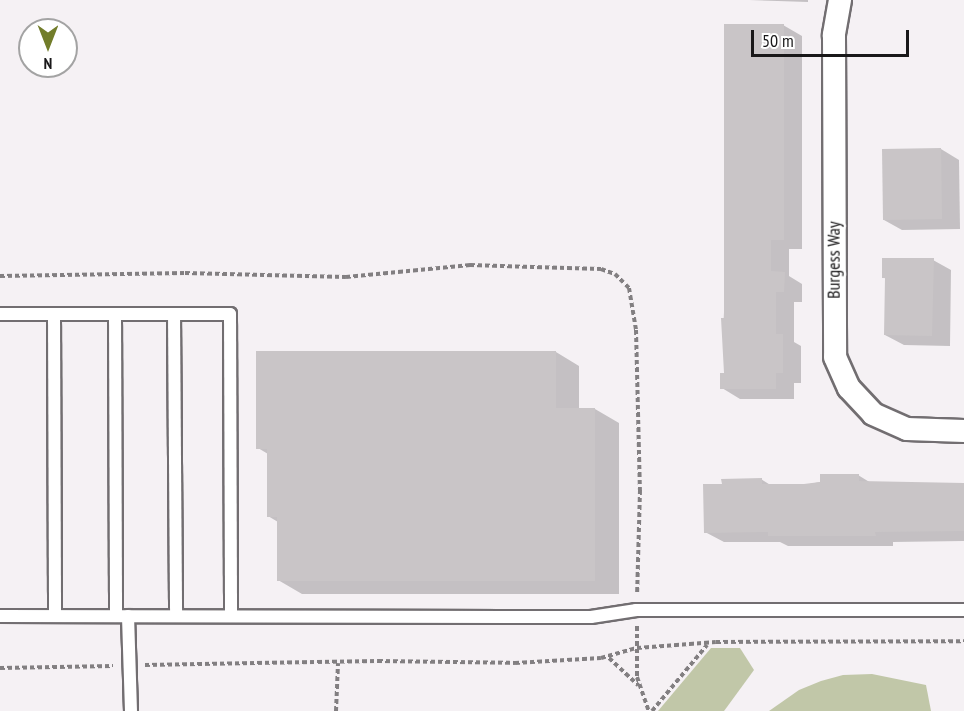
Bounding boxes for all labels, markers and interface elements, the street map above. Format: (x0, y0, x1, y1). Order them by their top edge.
north arrow (18, 18, 78, 78)
scale bar (754, 18, 912, 56)
text: 50 m (762, 29, 794, 52)
text: N (44, 54, 52, 74)
street label: Burgess Way (823, 221, 845, 299)

